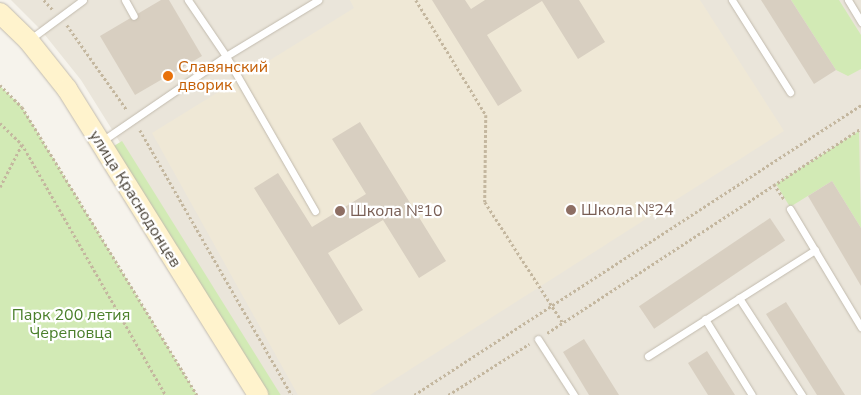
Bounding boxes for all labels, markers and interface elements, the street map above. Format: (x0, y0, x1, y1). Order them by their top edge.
place label: Славянский дворик (178, 57, 268, 95)
marker: Славянский дворик (162, 70, 174, 82)
street label: улица Краснодонцев (85, 127, 185, 271)
place label: Школа №24 (581, 200, 674, 220)
place label: Школа №10 (350, 201, 443, 221)
marker: Школа №24 (565, 204, 577, 216)
marker: Школа №10 (334, 205, 346, 217)
park label: Парк 200 летия Череповца (12, 305, 130, 343)

